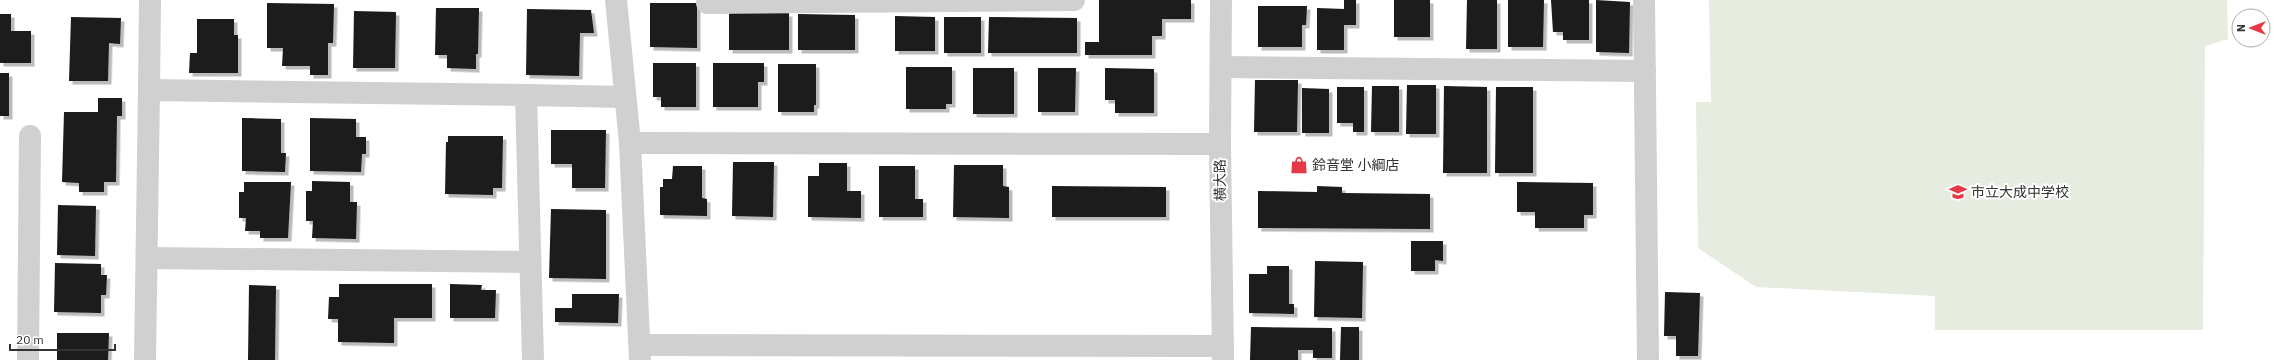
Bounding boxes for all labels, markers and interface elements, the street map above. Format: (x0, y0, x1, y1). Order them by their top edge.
north arrow (2231, 8, 2271, 48)
text: N (2234, 24, 2248, 32)
shop icon: 鈴音堂 小綱店 (1289, 155, 1309, 175)
place label: 鈴音堂 小綱店 (1312, 156, 1399, 174)
street label: 横大路 (1211, 159, 1229, 201)
school or university icon: 市立大成中学校 (1948, 182, 1968, 202)
place label: 市立大成中学校 (1971, 183, 2069, 201)
scale bar (10, 326, 115, 352)
text: 20 m (16, 332, 44, 347)

